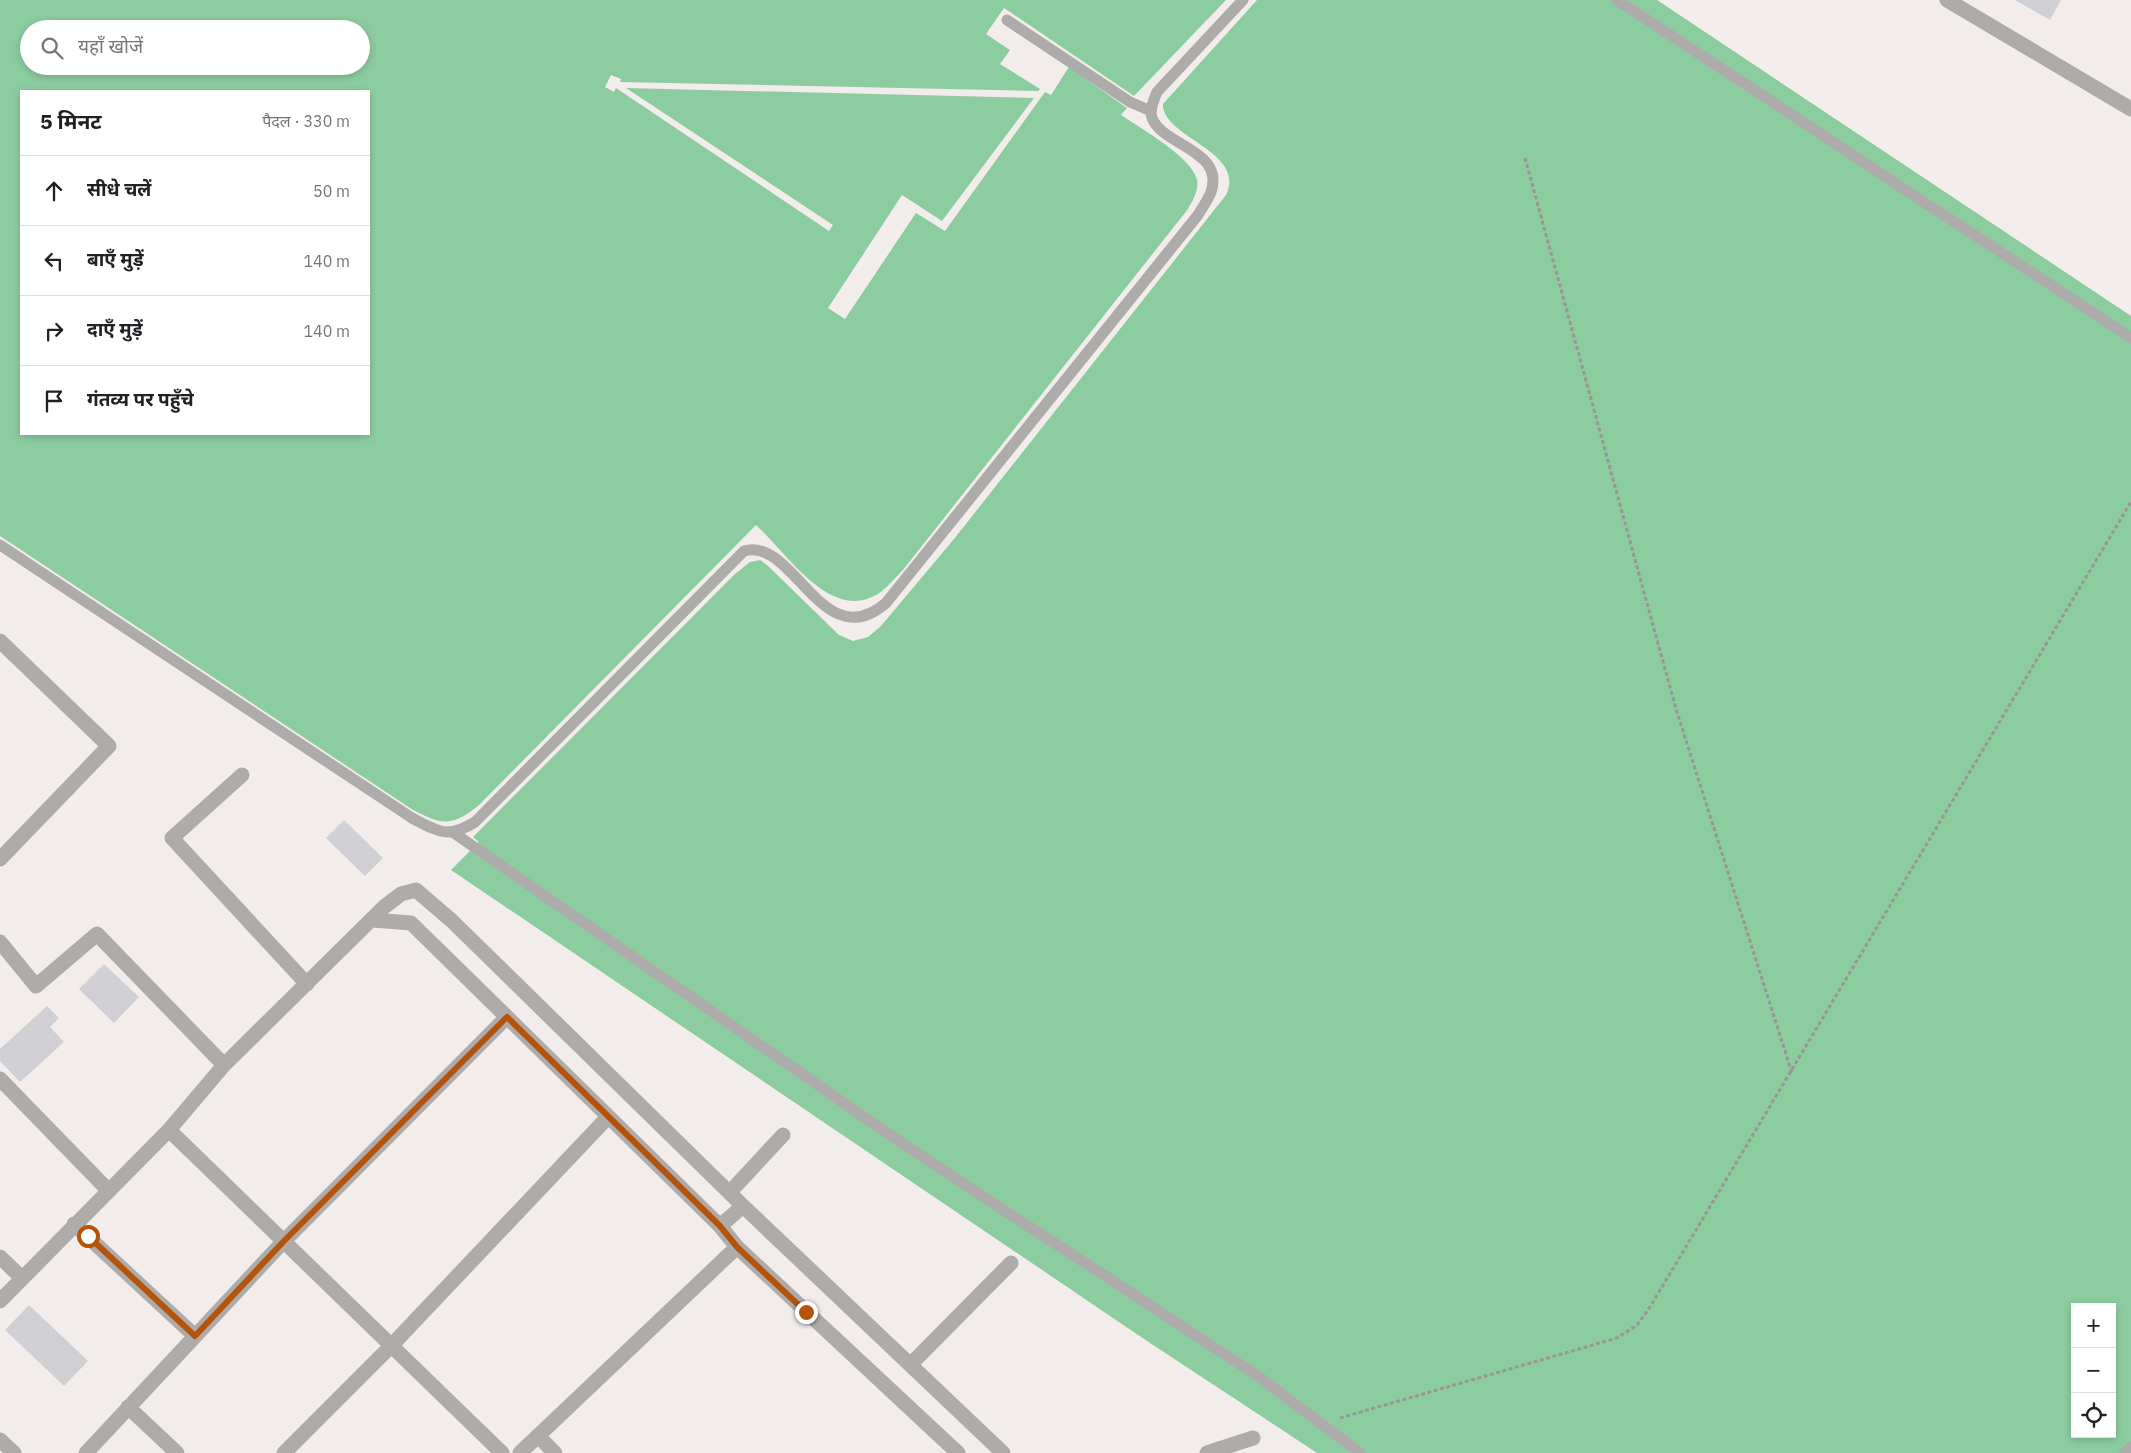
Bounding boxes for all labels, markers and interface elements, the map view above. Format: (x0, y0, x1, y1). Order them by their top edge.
search box (20, 20, 370, 75)
icon: search (38, 34, 66, 62)
text: यहाँ खोजें (78, 34, 143, 58)
text: 5 मिनट (40, 107, 102, 135)
text: पैदल · 330 m (262, 111, 350, 131)
icon: ahead (40, 177, 68, 205)
text: सीधे चलें (87, 177, 151, 201)
text: 50 m (313, 181, 350, 201)
icon: left (40, 247, 68, 275)
text: बाएँ मुड़ें (87, 247, 144, 271)
text: 140 m (303, 251, 350, 271)
icon: right (40, 317, 68, 345)
text: दाएँ मुड़ें (87, 317, 143, 341)
text: 140 m (303, 321, 350, 341)
icon: arrive (40, 387, 68, 415)
text: गंतव्य पर पहुँचे (87, 387, 194, 411)
route start (77, 1225, 100, 1248)
route end (795, 1301, 818, 1324)
map controls (2071, 1303, 2116, 1438)
button: + (2071, 1303, 2116, 1348)
button: − (2071, 1348, 2116, 1393)
button: locate (2071, 1393, 2116, 1438)

